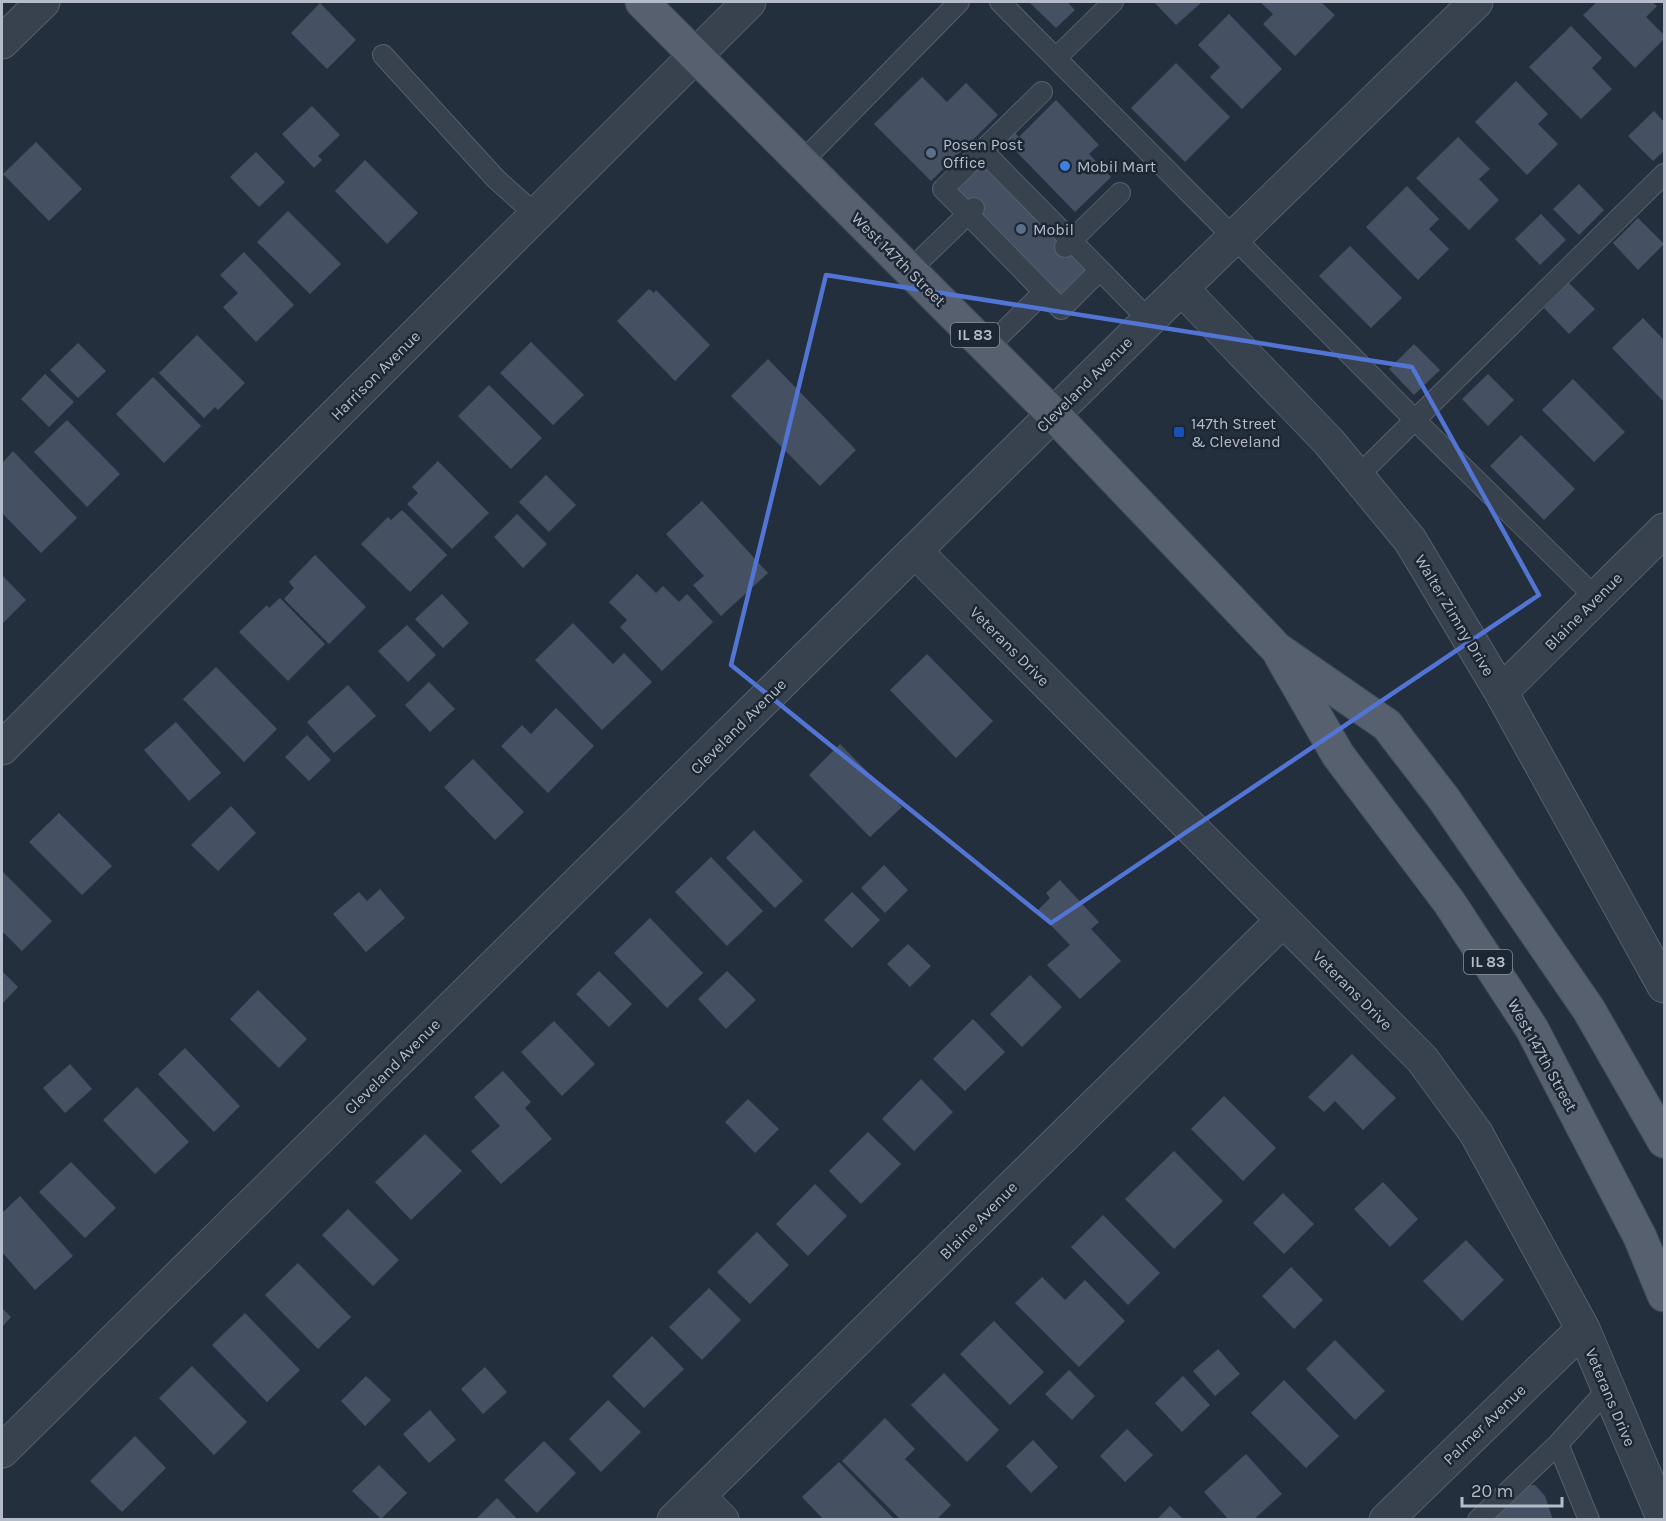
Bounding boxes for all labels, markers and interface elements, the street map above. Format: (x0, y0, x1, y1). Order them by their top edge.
place label: Posen Post Office (943, 135, 1023, 172)
marker: Posen Post Office (924, 146, 938, 160)
place label: Mobil Mart (1077, 157, 1156, 176)
marker: Mobil Mart (1058, 159, 1072, 173)
street label: West 147th Street (848, 208, 950, 310)
place label: Mobil (1033, 220, 1074, 239)
marker: Mobil (1014, 222, 1028, 236)
road number: IL 83 (951, 323, 999, 347)
street label: Harrison Avenue (327, 327, 424, 424)
street label: Cleveland Avenue (1033, 333, 1136, 436)
place label: 147th Street & Cleveland (1191, 414, 1281, 451)
marker: 147th Street & Cleveland (1172, 425, 1186, 439)
street label: Walter Zimny Drive (1411, 551, 1498, 679)
street label: Blaine Avenue (1540, 568, 1626, 654)
street label: Veterans Drive (966, 603, 1053, 690)
street label: Cleveland Avenue (687, 675, 790, 778)
street label: Veterans Drive (1309, 947, 1396, 1034)
road number: IL 83 (1464, 950, 1512, 974)
street label: West 147th Street (1504, 996, 1581, 1115)
street label: Cleveland Avenue (341, 1015, 444, 1118)
street label: Blaine Avenue (935, 1177, 1021, 1263)
street label: Veterans Drive (1581, 1345, 1640, 1449)
street label: Palmer Avenue (1439, 1380, 1530, 1469)
scale bar (1462, 1470, 1562, 1508)
text: 20 m (1471, 1480, 1513, 1502)

